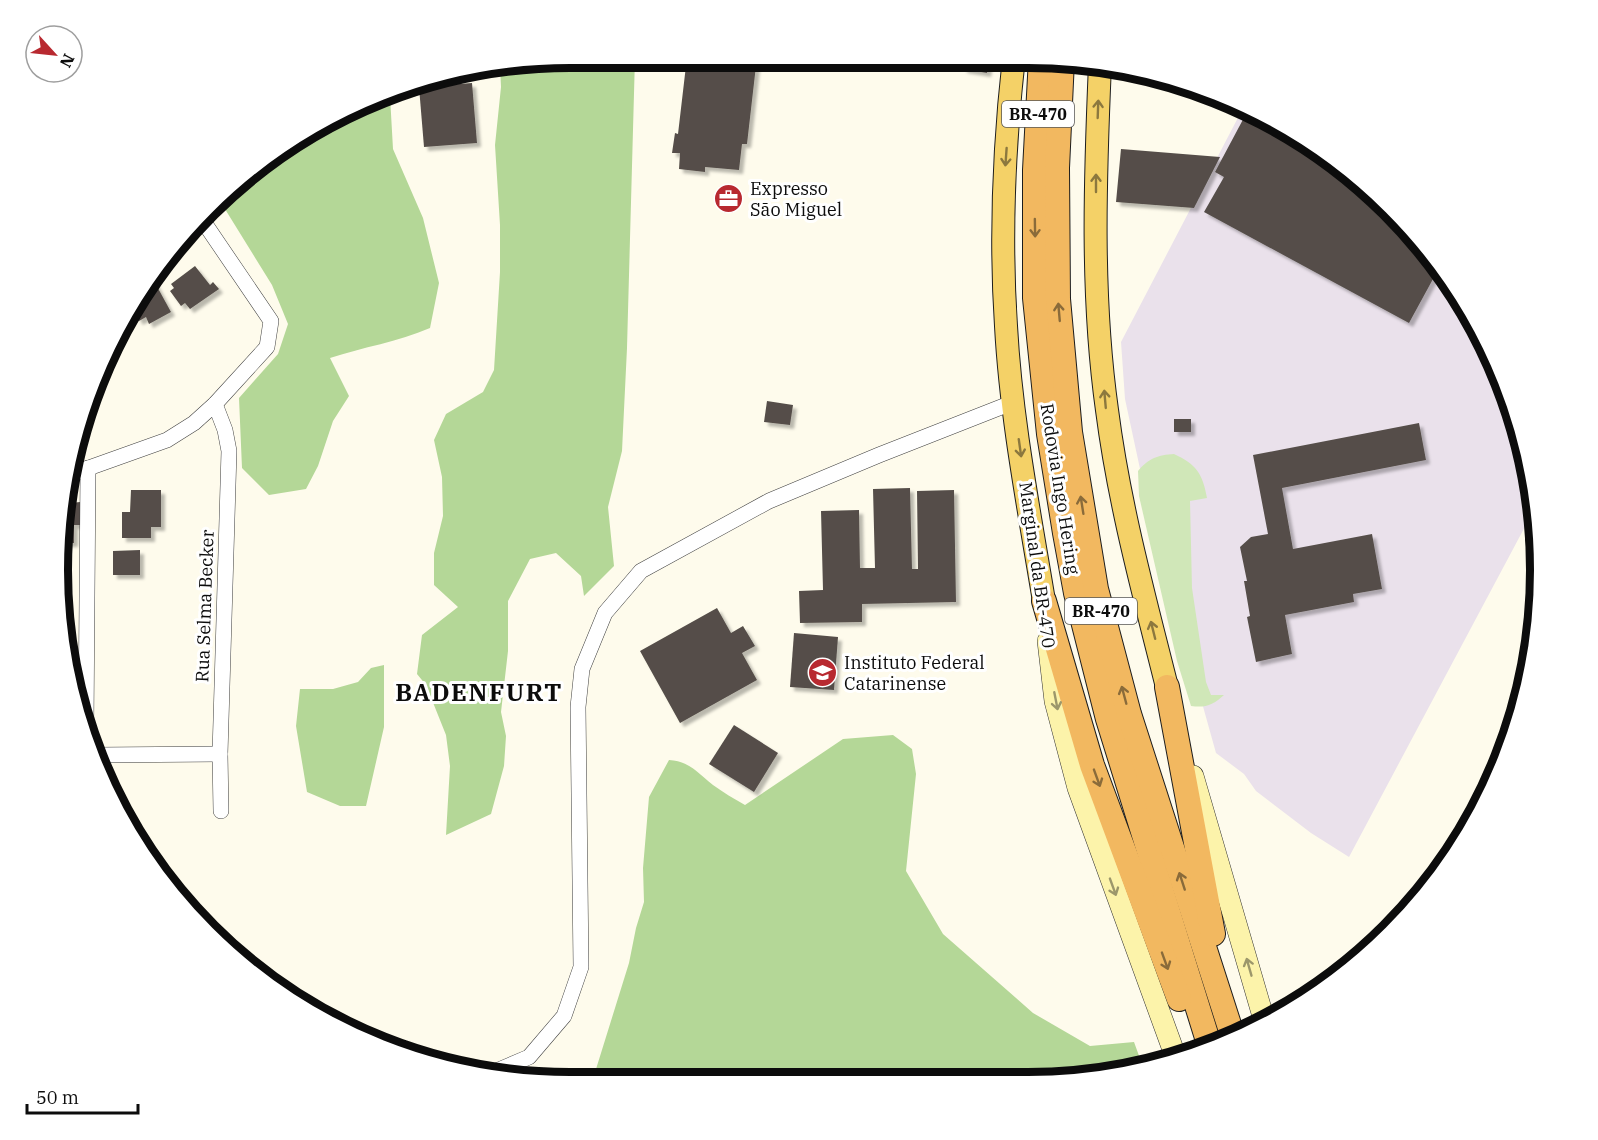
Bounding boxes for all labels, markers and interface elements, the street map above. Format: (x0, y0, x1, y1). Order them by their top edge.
north arrow (24, 24, 84, 84)
text: N (56, 51, 79, 71)
one-way arrow (1092, 100, 1103, 119)
road number: BR-470 (1002, 101, 1074, 127)
one-way arrow (1000, 147, 1011, 167)
one-way arrow (1090, 174, 1102, 194)
place label: Expresso São Miguel (750, 177, 842, 221)
office icon: Expresso São Miguel (713, 183, 745, 215)
one-way arrow (1029, 218, 1041, 238)
one-way arrow (1053, 302, 1064, 322)
one-way arrow (1099, 389, 1110, 409)
street label: Rodovia Ingo Hering (1036, 402, 1085, 576)
one-way arrow (1015, 438, 1026, 457)
street label: Marginal da BR-470 (1014, 480, 1061, 650)
one-way arrow (1076, 496, 1087, 516)
street label: Rua Selma Becker (190, 529, 219, 683)
road number: BR-470 (1065, 598, 1137, 624)
one-way arrow (1146, 621, 1158, 640)
place label: Instituto Federal Catarinense (844, 651, 985, 695)
school or university icon: Instituto Federal Catarinense (807, 657, 839, 689)
district label: BADENFURT (395, 676, 563, 708)
one-way arrow (1118, 686, 1129, 705)
one-way arrow (1051, 691, 1062, 710)
one-way arrow (1093, 768, 1104, 787)
one-way arrow (1176, 872, 1187, 891)
one-way arrow (1109, 877, 1120, 896)
one-way arrow (1160, 951, 1171, 970)
one-way arrow (1243, 958, 1254, 977)
scale bar (27, 1077, 138, 1115)
text: 50 m (36, 1086, 79, 1109)

